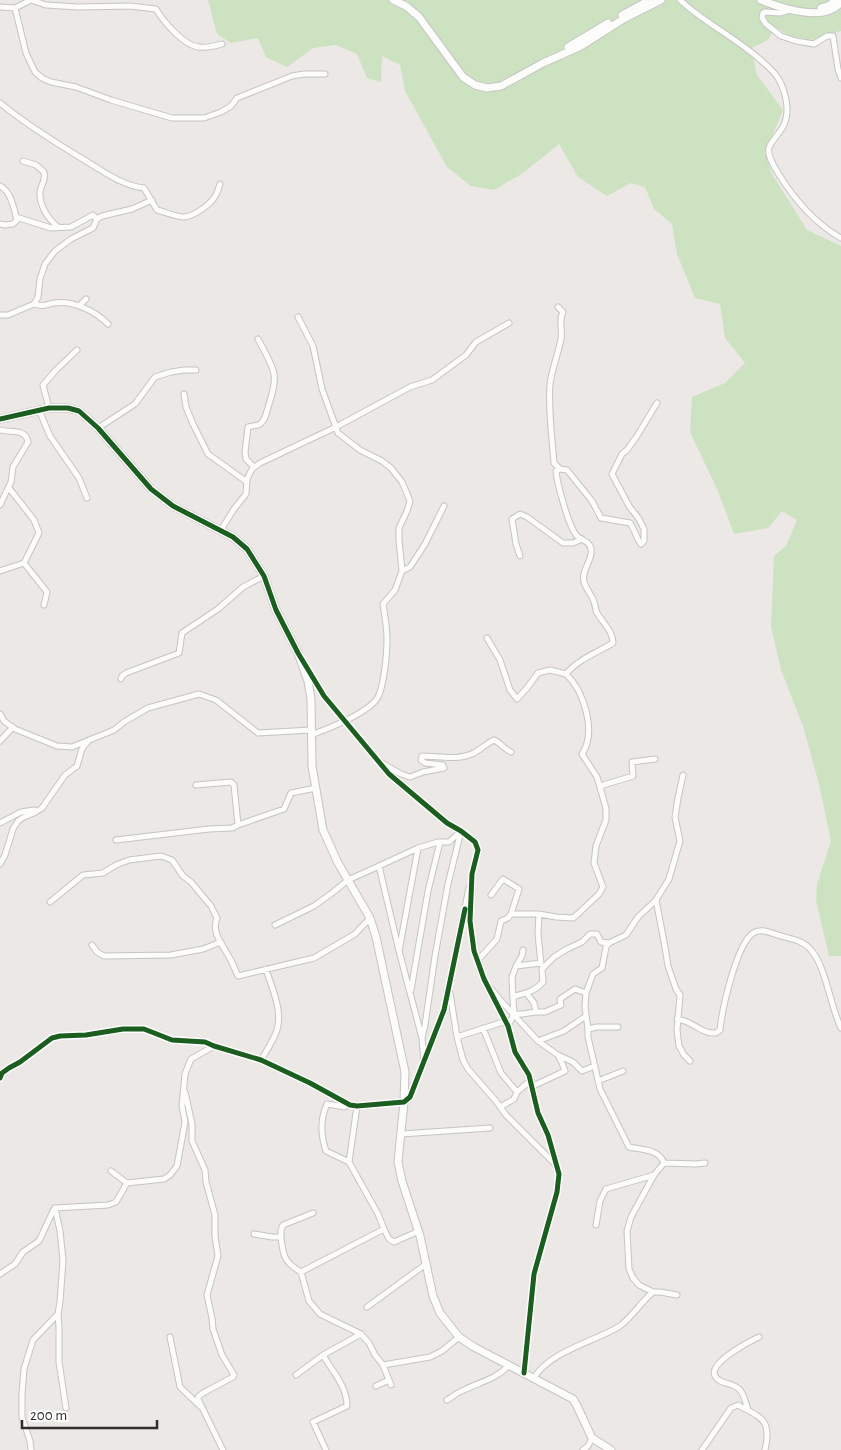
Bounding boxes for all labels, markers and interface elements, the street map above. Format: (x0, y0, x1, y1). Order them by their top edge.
scale bar (22, 1398, 158, 1430)
text: 200 m (30, 1408, 67, 1423)

